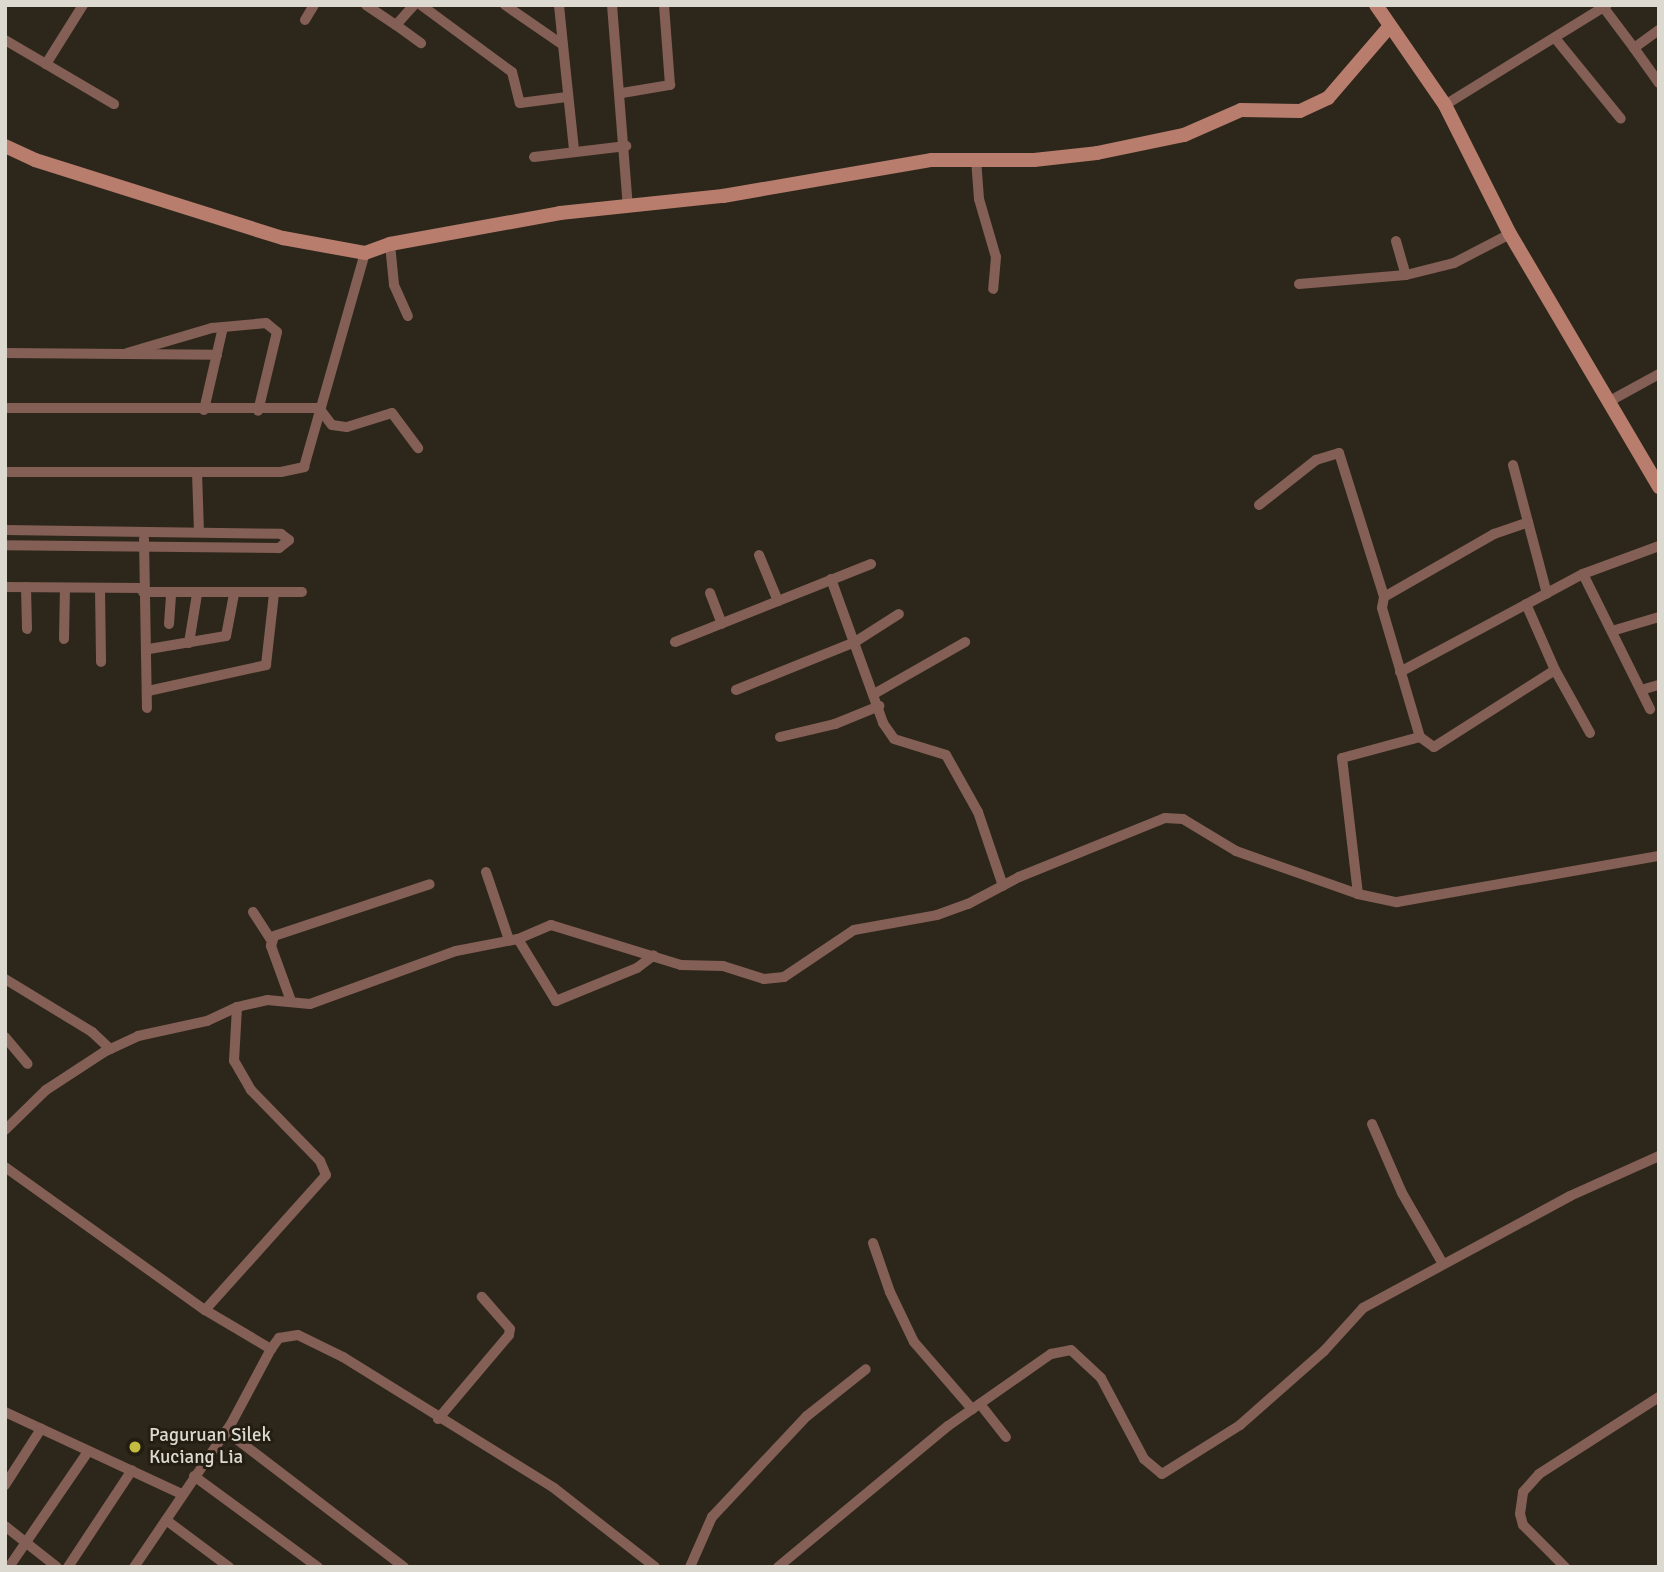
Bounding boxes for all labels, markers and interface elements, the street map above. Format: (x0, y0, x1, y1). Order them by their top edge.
place label: Paguruan Silek Kuciang Lia (149, 1425, 271, 1469)
marker: Paguruan Silek Kuciang Lia (127, 1439, 143, 1455)

